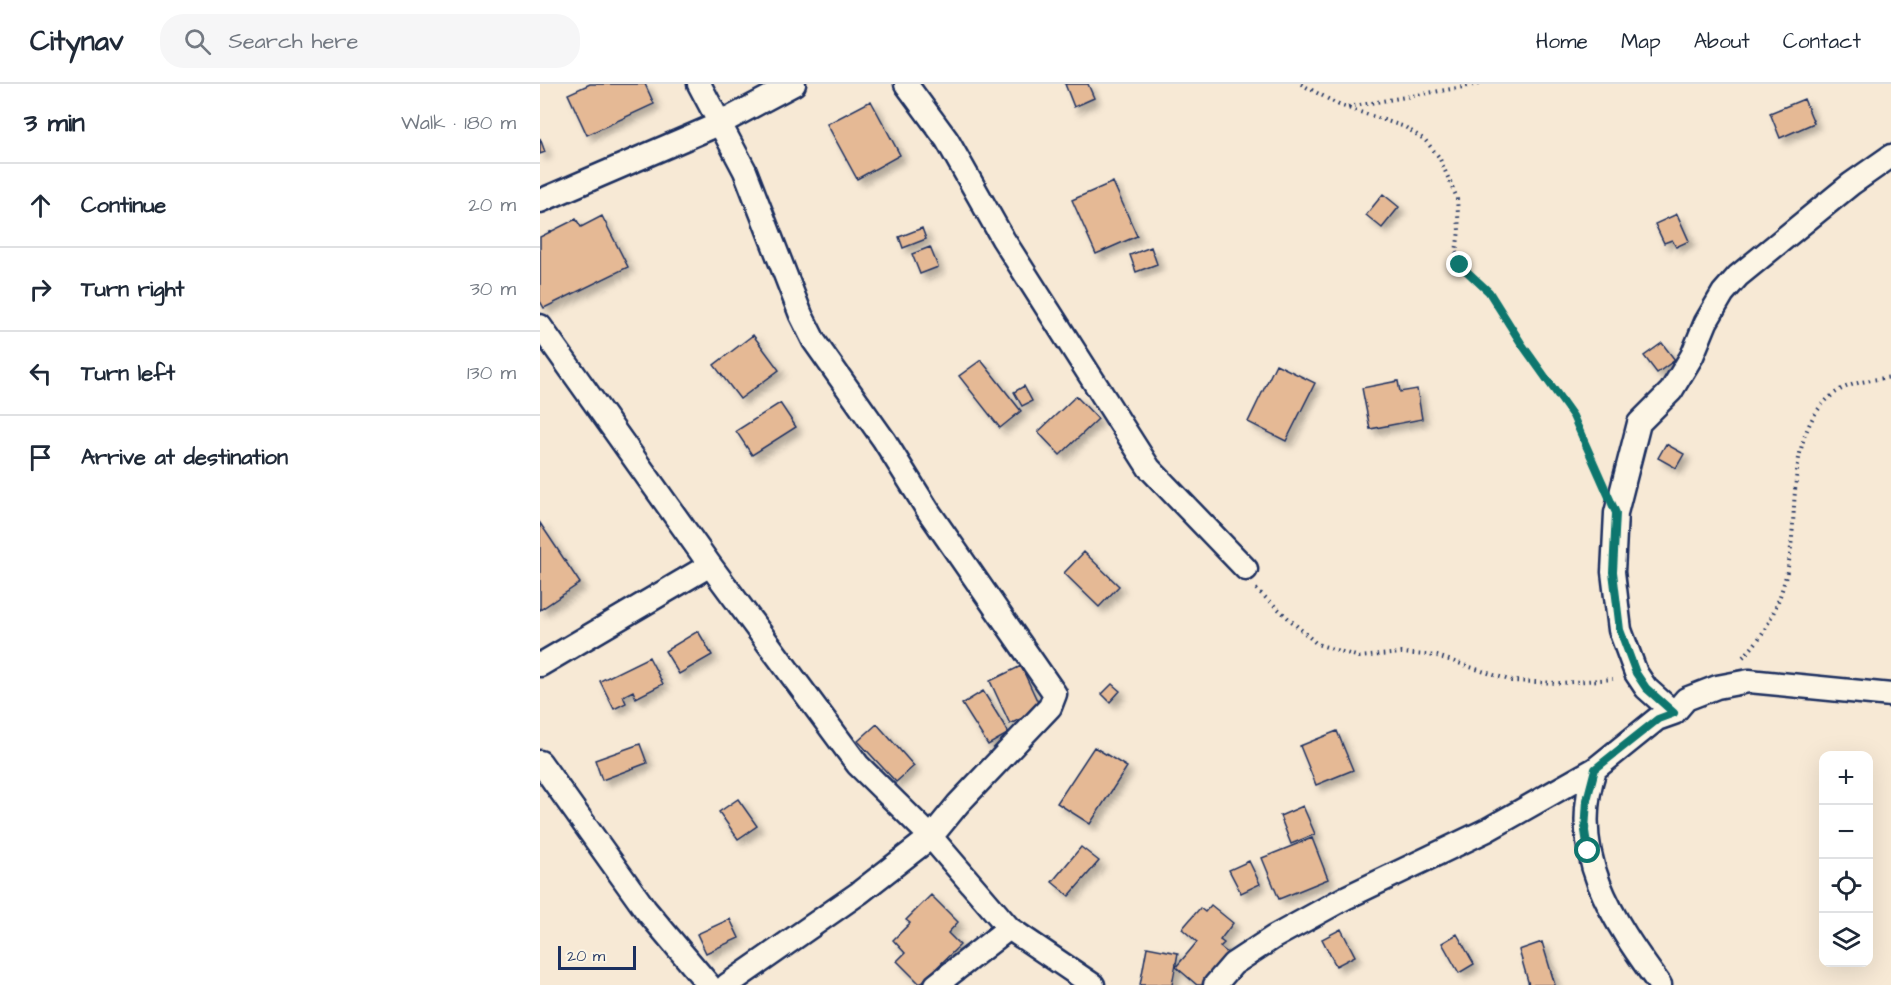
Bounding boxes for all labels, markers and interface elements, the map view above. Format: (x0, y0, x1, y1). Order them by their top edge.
search box (160, 14, 580, 68)
text: Citynav (30, 22, 124, 61)
icon: search (181, 25, 214, 58)
text: Search here (229, 26, 358, 57)
text: Home (1536, 27, 1588, 56)
text: Map (1621, 27, 1661, 56)
text: About (1694, 27, 1750, 56)
text: Contact (1783, 27, 1861, 56)
text: 3 min (24, 105, 85, 141)
text: Walk · 180 m (401, 109, 516, 137)
icon: ahead (24, 189, 57, 222)
text: Continue (81, 190, 166, 221)
text: 20 m (468, 191, 516, 219)
route end (1446, 251, 1472, 277)
icon: right (24, 273, 57, 306)
text: Turn right (81, 274, 184, 305)
text: 30 m (470, 275, 516, 303)
icon: left (24, 357, 57, 390)
text: Turn left (81, 358, 175, 389)
text: 130 m (467, 359, 516, 387)
icon: arrive (24, 441, 57, 474)
text: Arrive at destination (81, 442, 288, 473)
map controls (1819, 751, 1873, 967)
button: + (1819, 751, 1873, 805)
button: − (1819, 805, 1873, 859)
route start (1574, 837, 1600, 863)
button: locate (1819, 859, 1873, 913)
button: layers (1819, 913, 1873, 967)
scale bar (558, 943, 636, 970)
text: 20 m (567, 945, 605, 967)

